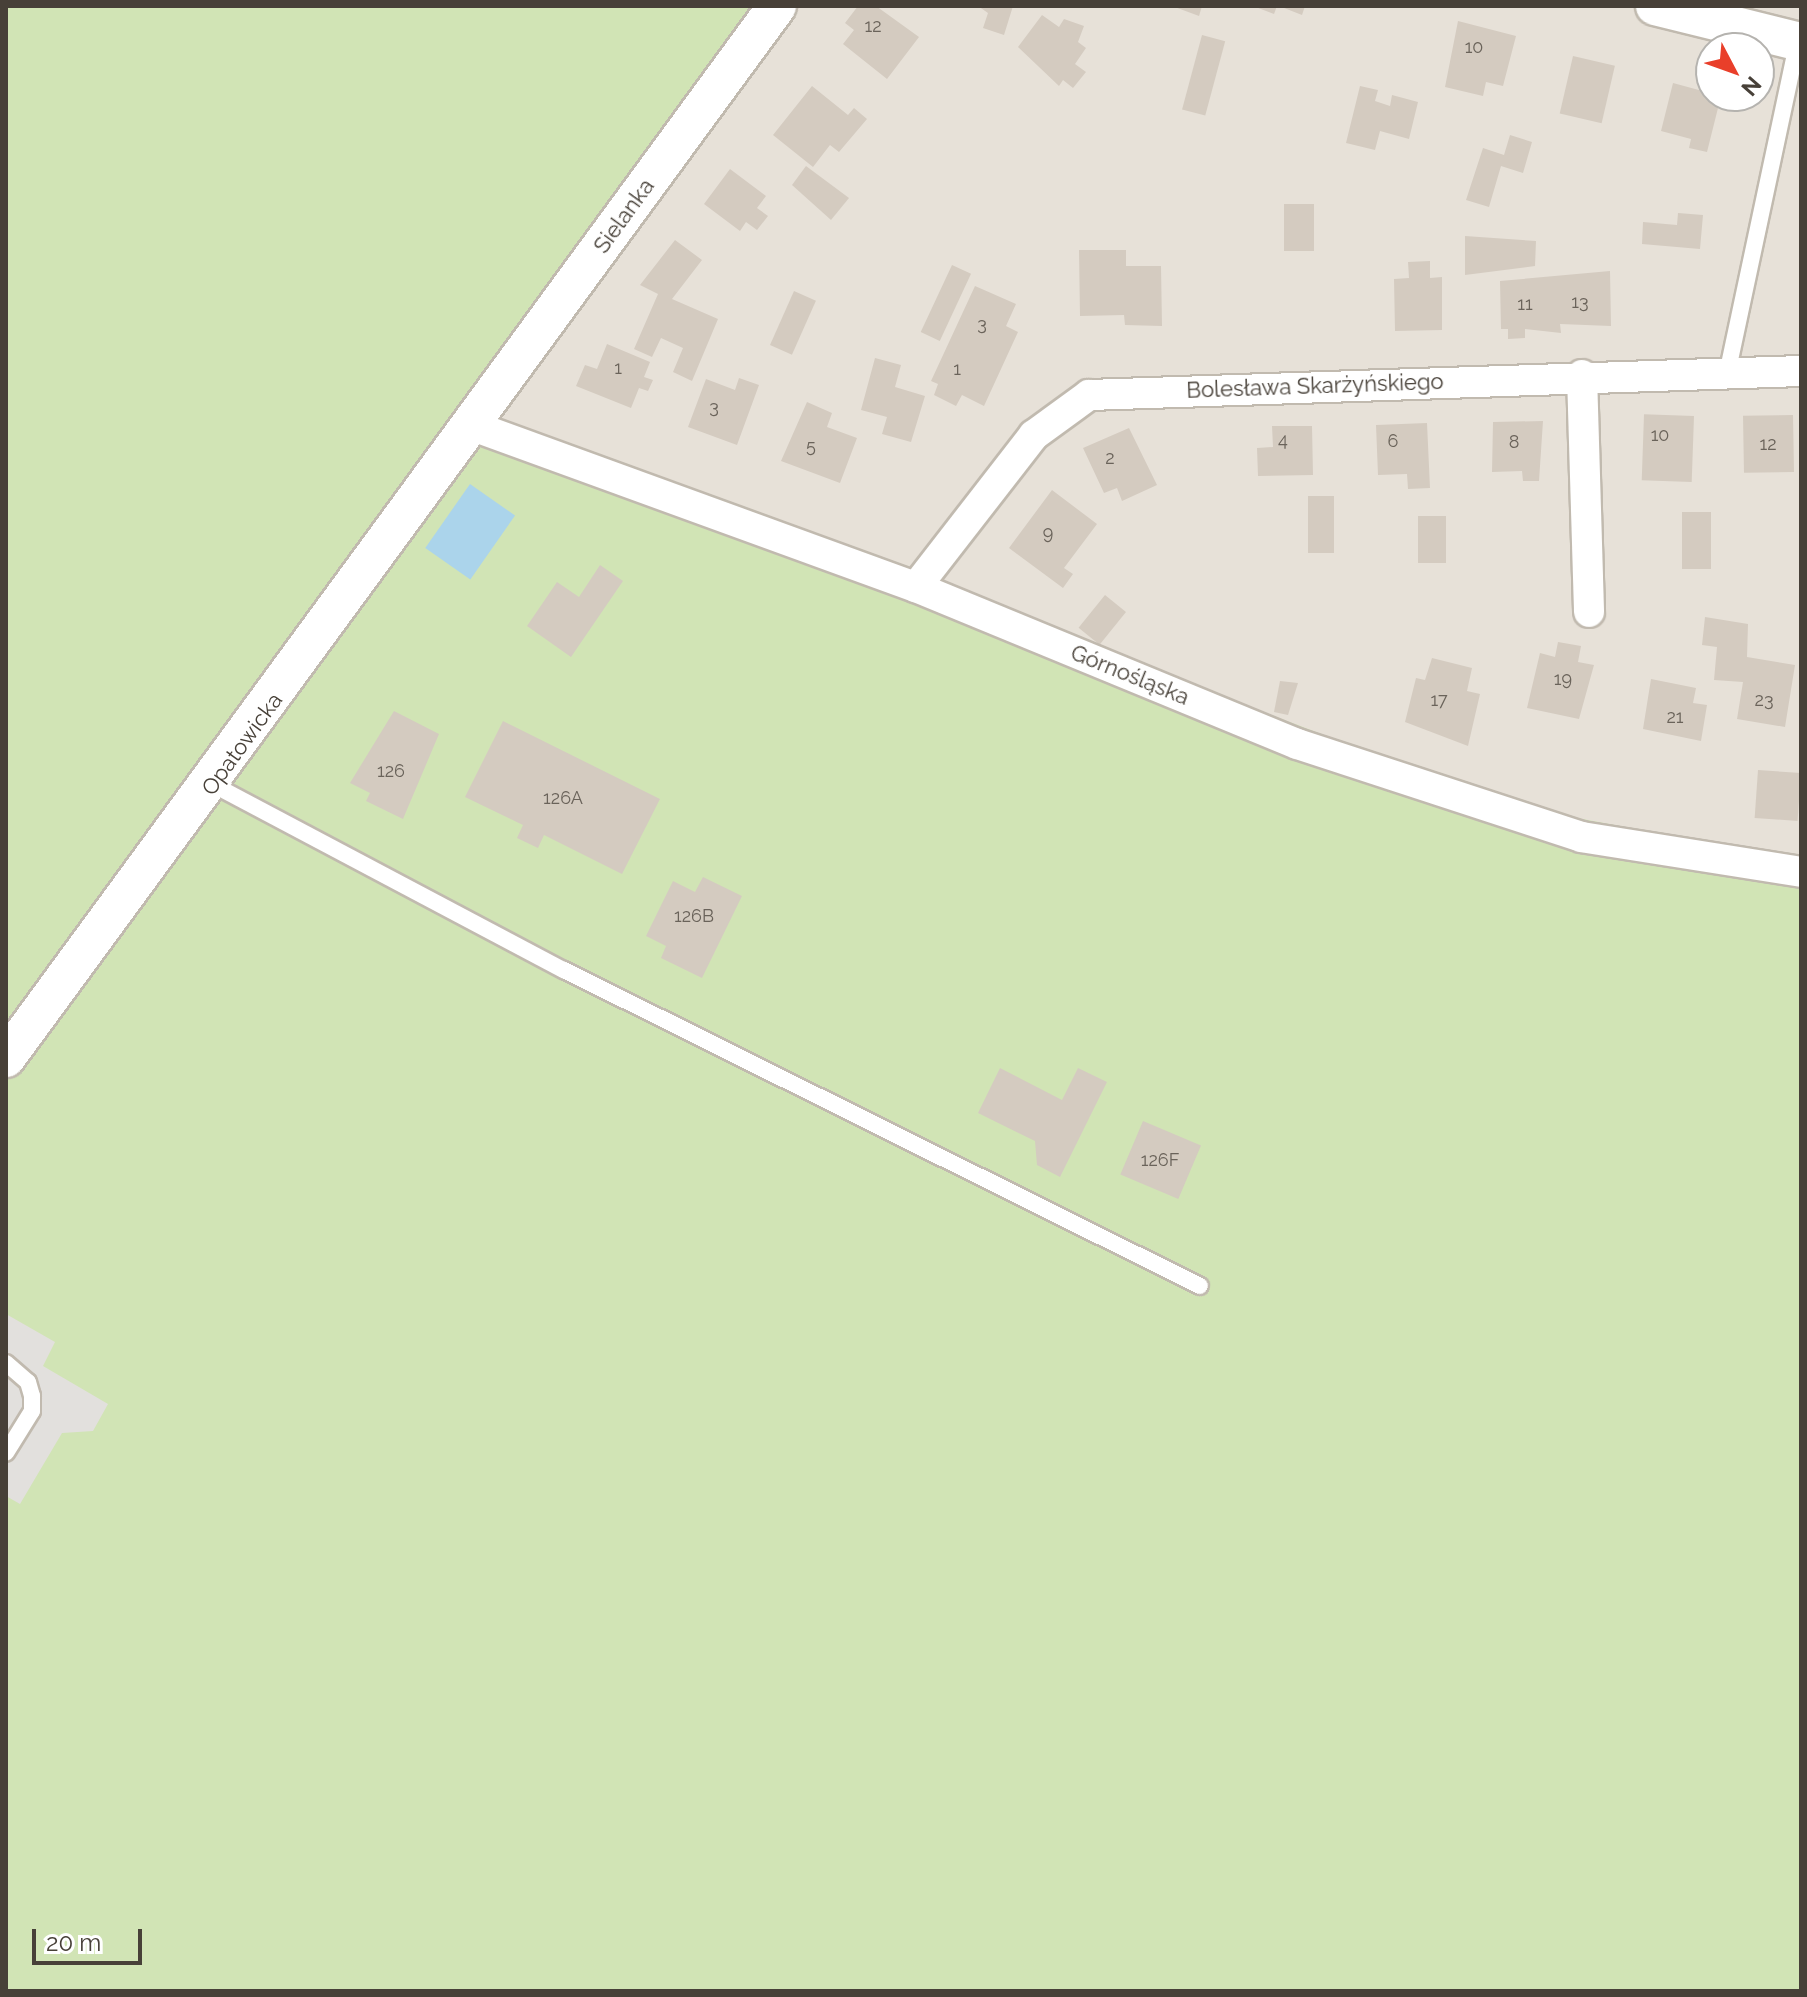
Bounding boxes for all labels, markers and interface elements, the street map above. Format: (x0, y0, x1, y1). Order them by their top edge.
house number: 12 (864, 15, 882, 37)
north arrow (1695, 32, 1775, 112)
house number: 10 (1465, 36, 1483, 58)
text: N (1736, 72, 1767, 101)
street label: Sielanka (588, 174, 660, 258)
house number: 13 (1571, 291, 1589, 313)
house number: 11 (1517, 293, 1533, 315)
house number: 3 (977, 313, 987, 335)
house number: 1 (614, 357, 622, 379)
house number: 1 (953, 358, 961, 380)
street label: Bolesława Skarżyńskiego (1186, 368, 1444, 404)
house number: 3 (709, 396, 719, 418)
house number: 10 (1651, 424, 1669, 446)
house number: 4 (1278, 429, 1288, 451)
house number: 6 (1388, 430, 1398, 452)
house number: 8 (1509, 431, 1519, 453)
house number: 12 (1759, 433, 1777, 455)
house number: 5 (806, 435, 816, 457)
house number: 2 (1105, 447, 1115, 469)
house number: 9 (1043, 522, 1053, 544)
street label: Górnośląska (1067, 639, 1193, 711)
house number: 19 (1554, 668, 1572, 690)
street label: Opatowicka (196, 688, 288, 800)
house number: 17 (1430, 689, 1448, 711)
house number: 23 (1755, 689, 1773, 711)
house number: 21 (1666, 706, 1684, 728)
house number: 126 (377, 760, 405, 782)
house number: 126A (543, 787, 583, 809)
house number: 126B (674, 905, 714, 927)
house number: 126F (1141, 1149, 1179, 1171)
scale bar (36, 1913, 146, 1963)
text: 20 m (46, 1928, 101, 1957)

